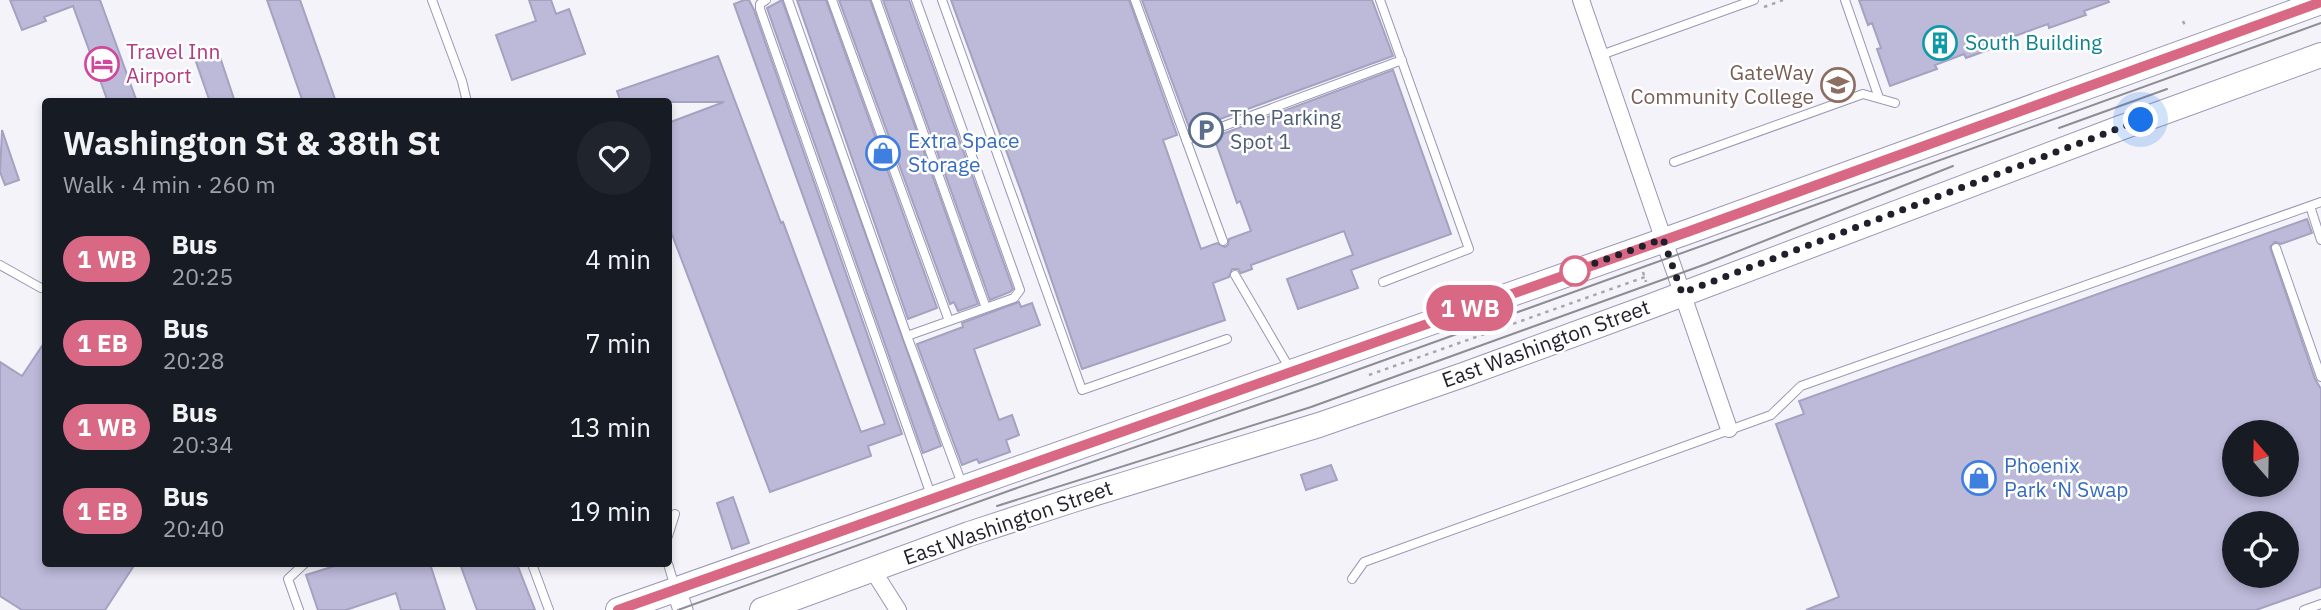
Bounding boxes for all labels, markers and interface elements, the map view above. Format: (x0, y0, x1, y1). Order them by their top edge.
building icon: South Building (1921, 24, 1959, 62)
place label: South Building (1965, 28, 2102, 56)
place label: Travel Inn Airport (126, 37, 220, 89)
hotel icon: Travel Inn Airport (83, 45, 121, 83)
place label: GateWay Community College (1630, 58, 1815, 110)
school or university icon: GateWay Community College (1819, 66, 1857, 104)
your location (2123, 102, 2158, 137)
place label: The Parking Spot 1 (1230, 103, 1341, 155)
parking icon: The Parking Spot 1 (1187, 111, 1225, 149)
text: Washington St & 38th St (63, 121, 440, 164)
button: heart (577, 121, 651, 195)
place label: Extra Space Storage (908, 126, 1020, 178)
shop icon: Extra Space Storage (864, 134, 902, 172)
text: Walk · 4 min · 260 m (63, 169, 276, 199)
text: Bus (171, 227, 217, 261)
text: 4 min (585, 242, 651, 276)
text: 1 WB (77, 243, 136, 275)
unlabelled marker (1560, 256, 1590, 286)
text: 20:25 (171, 261, 233, 291)
line badge: 1 WB (1421, 285, 1519, 331)
street label: East Washington Street (1438, 292, 1654, 394)
text: 1 WB (1440, 292, 1500, 324)
text: Bus (163, 311, 209, 345)
text: 7 min (585, 326, 651, 360)
text: 1 EB (77, 327, 128, 359)
text: 20:28 (163, 345, 225, 375)
text: Bus (171, 395, 217, 429)
text: 13 min (570, 410, 651, 444)
text: 1 WB (77, 411, 136, 443)
north arrow (2222, 420, 2300, 497)
map controls (2222, 420, 2299, 588)
text: 20:34 (171, 429, 233, 459)
place label: Phoenix Park ‘N Swap (2004, 451, 2129, 503)
shop icon: Phoenix Park ‘N Swap (1960, 459, 1998, 497)
street label: East Washington Street (899, 473, 1116, 571)
text: Bus (163, 479, 209, 513)
text: 19 min (570, 494, 651, 528)
text: 1 EB (77, 495, 128, 527)
button: locate (2222, 511, 2299, 588)
text: 20:40 (163, 513, 225, 543)

